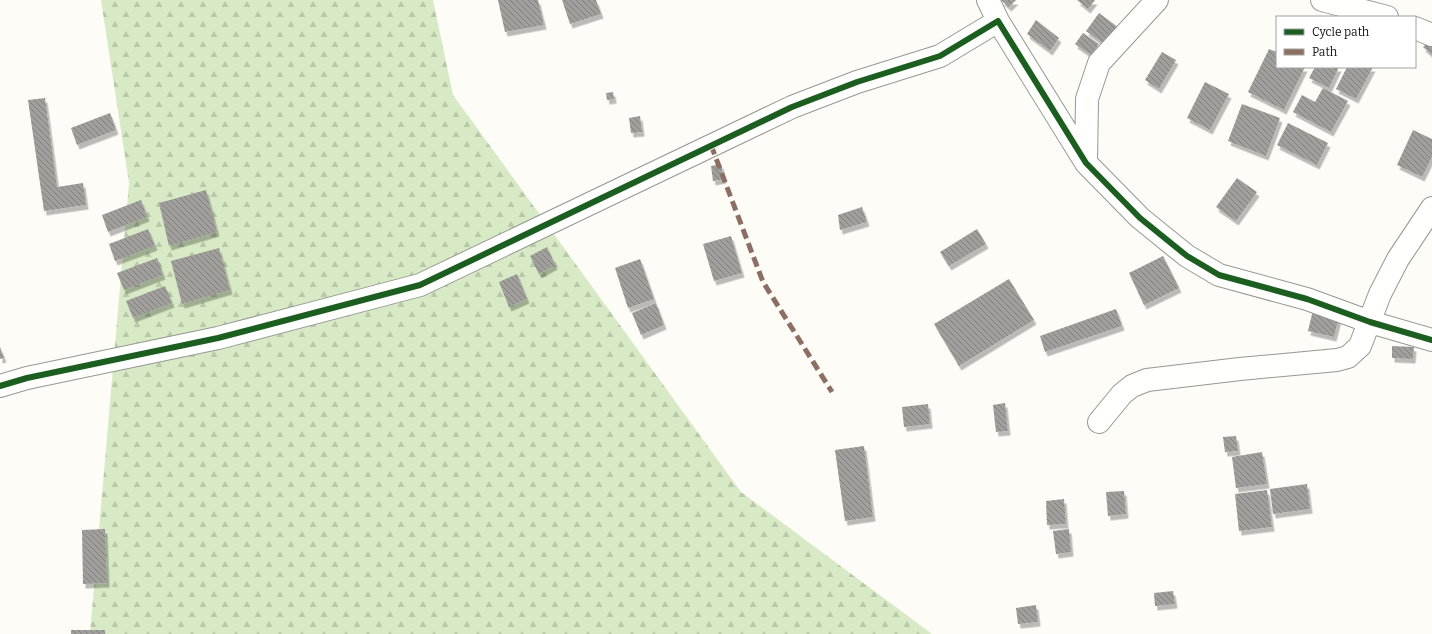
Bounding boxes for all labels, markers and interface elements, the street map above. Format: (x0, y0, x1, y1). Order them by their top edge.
legend (1276, 16, 1416, 68)
text: Cycle path (1312, 25, 1370, 39)
text: Path (1312, 45, 1338, 59)

